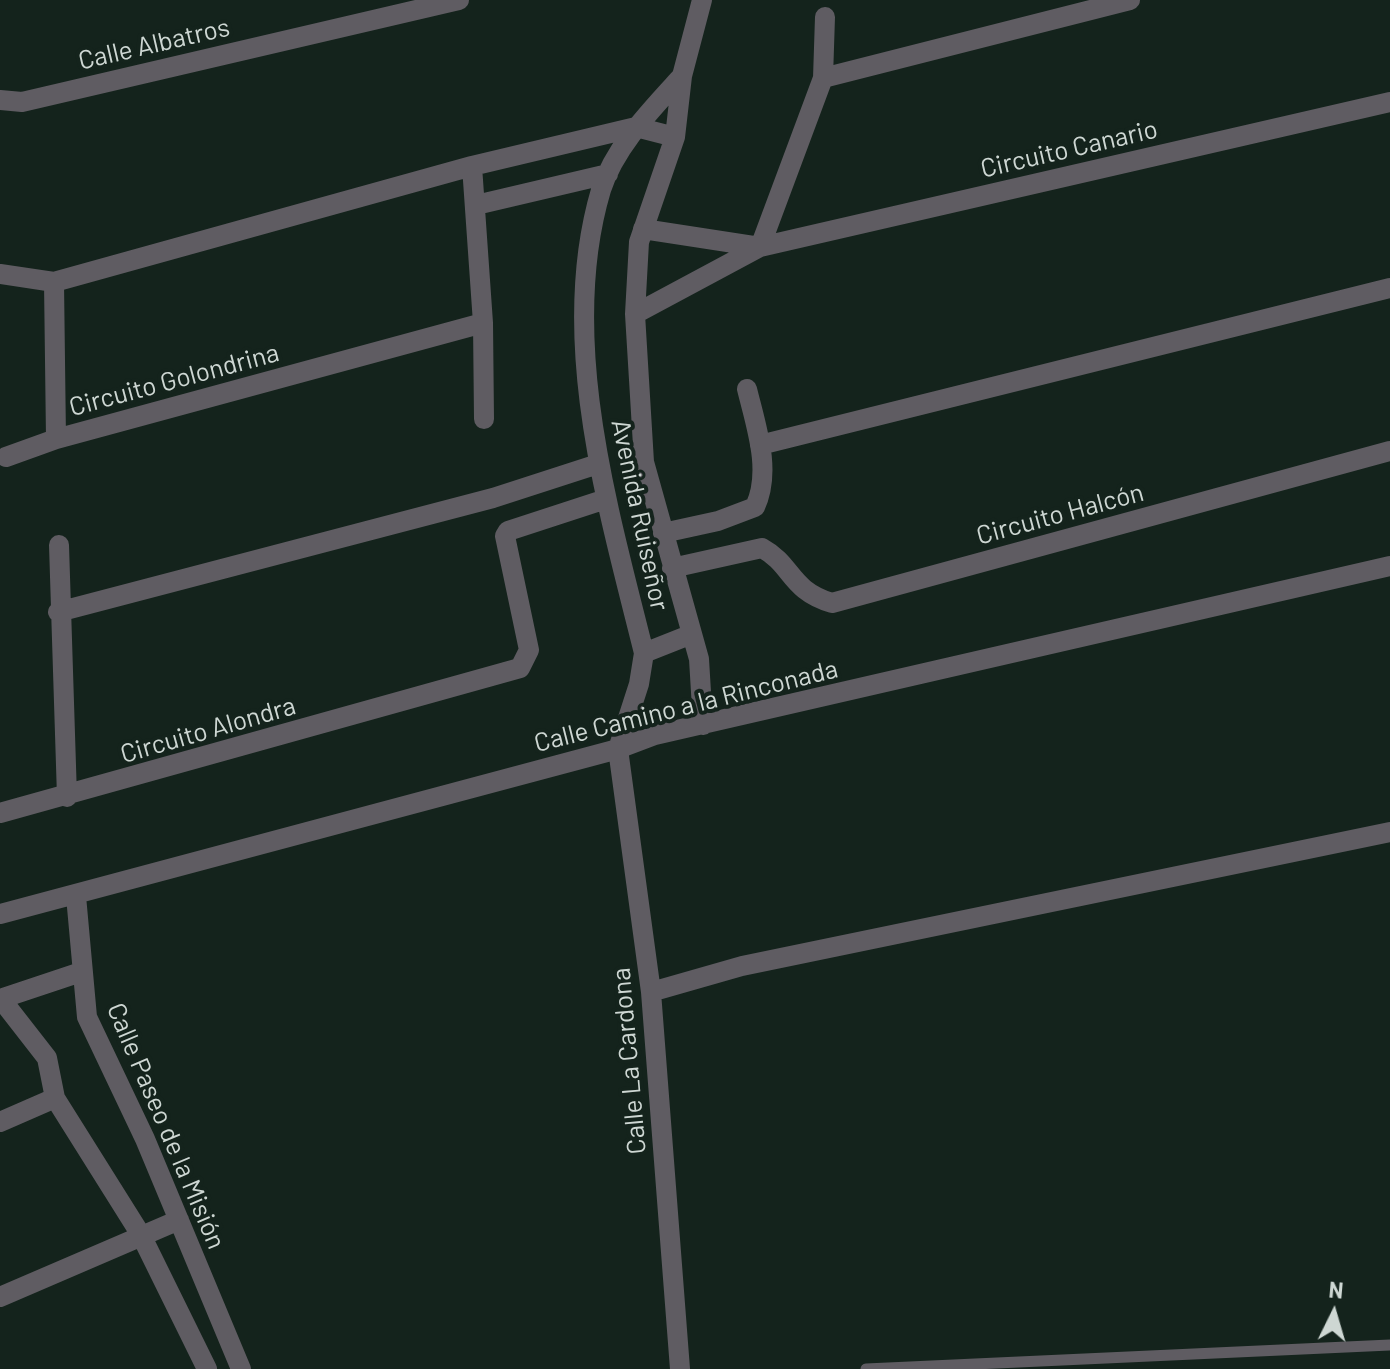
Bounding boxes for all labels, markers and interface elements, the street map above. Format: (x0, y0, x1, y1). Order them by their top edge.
street label: Calle Albatros (75, 11, 233, 77)
street label: Circuito Canario (977, 113, 1161, 185)
street label: Circuito Golondrina (66, 337, 282, 423)
street label: Avenida Ruiseñor (605, 417, 675, 613)
street label: Circuito Halcón (973, 477, 1147, 551)
street label: Calle Camino a la Rinconada (531, 653, 841, 759)
street label: Circuito Alondra (117, 690, 299, 770)
street label: Calle La Cardona (605, 966, 653, 1156)
street label: Calle Paseo de la Misión (100, 998, 232, 1254)
north arrow (1294, 1273, 1374, 1353)
text: N (1328, 1276, 1345, 1303)

